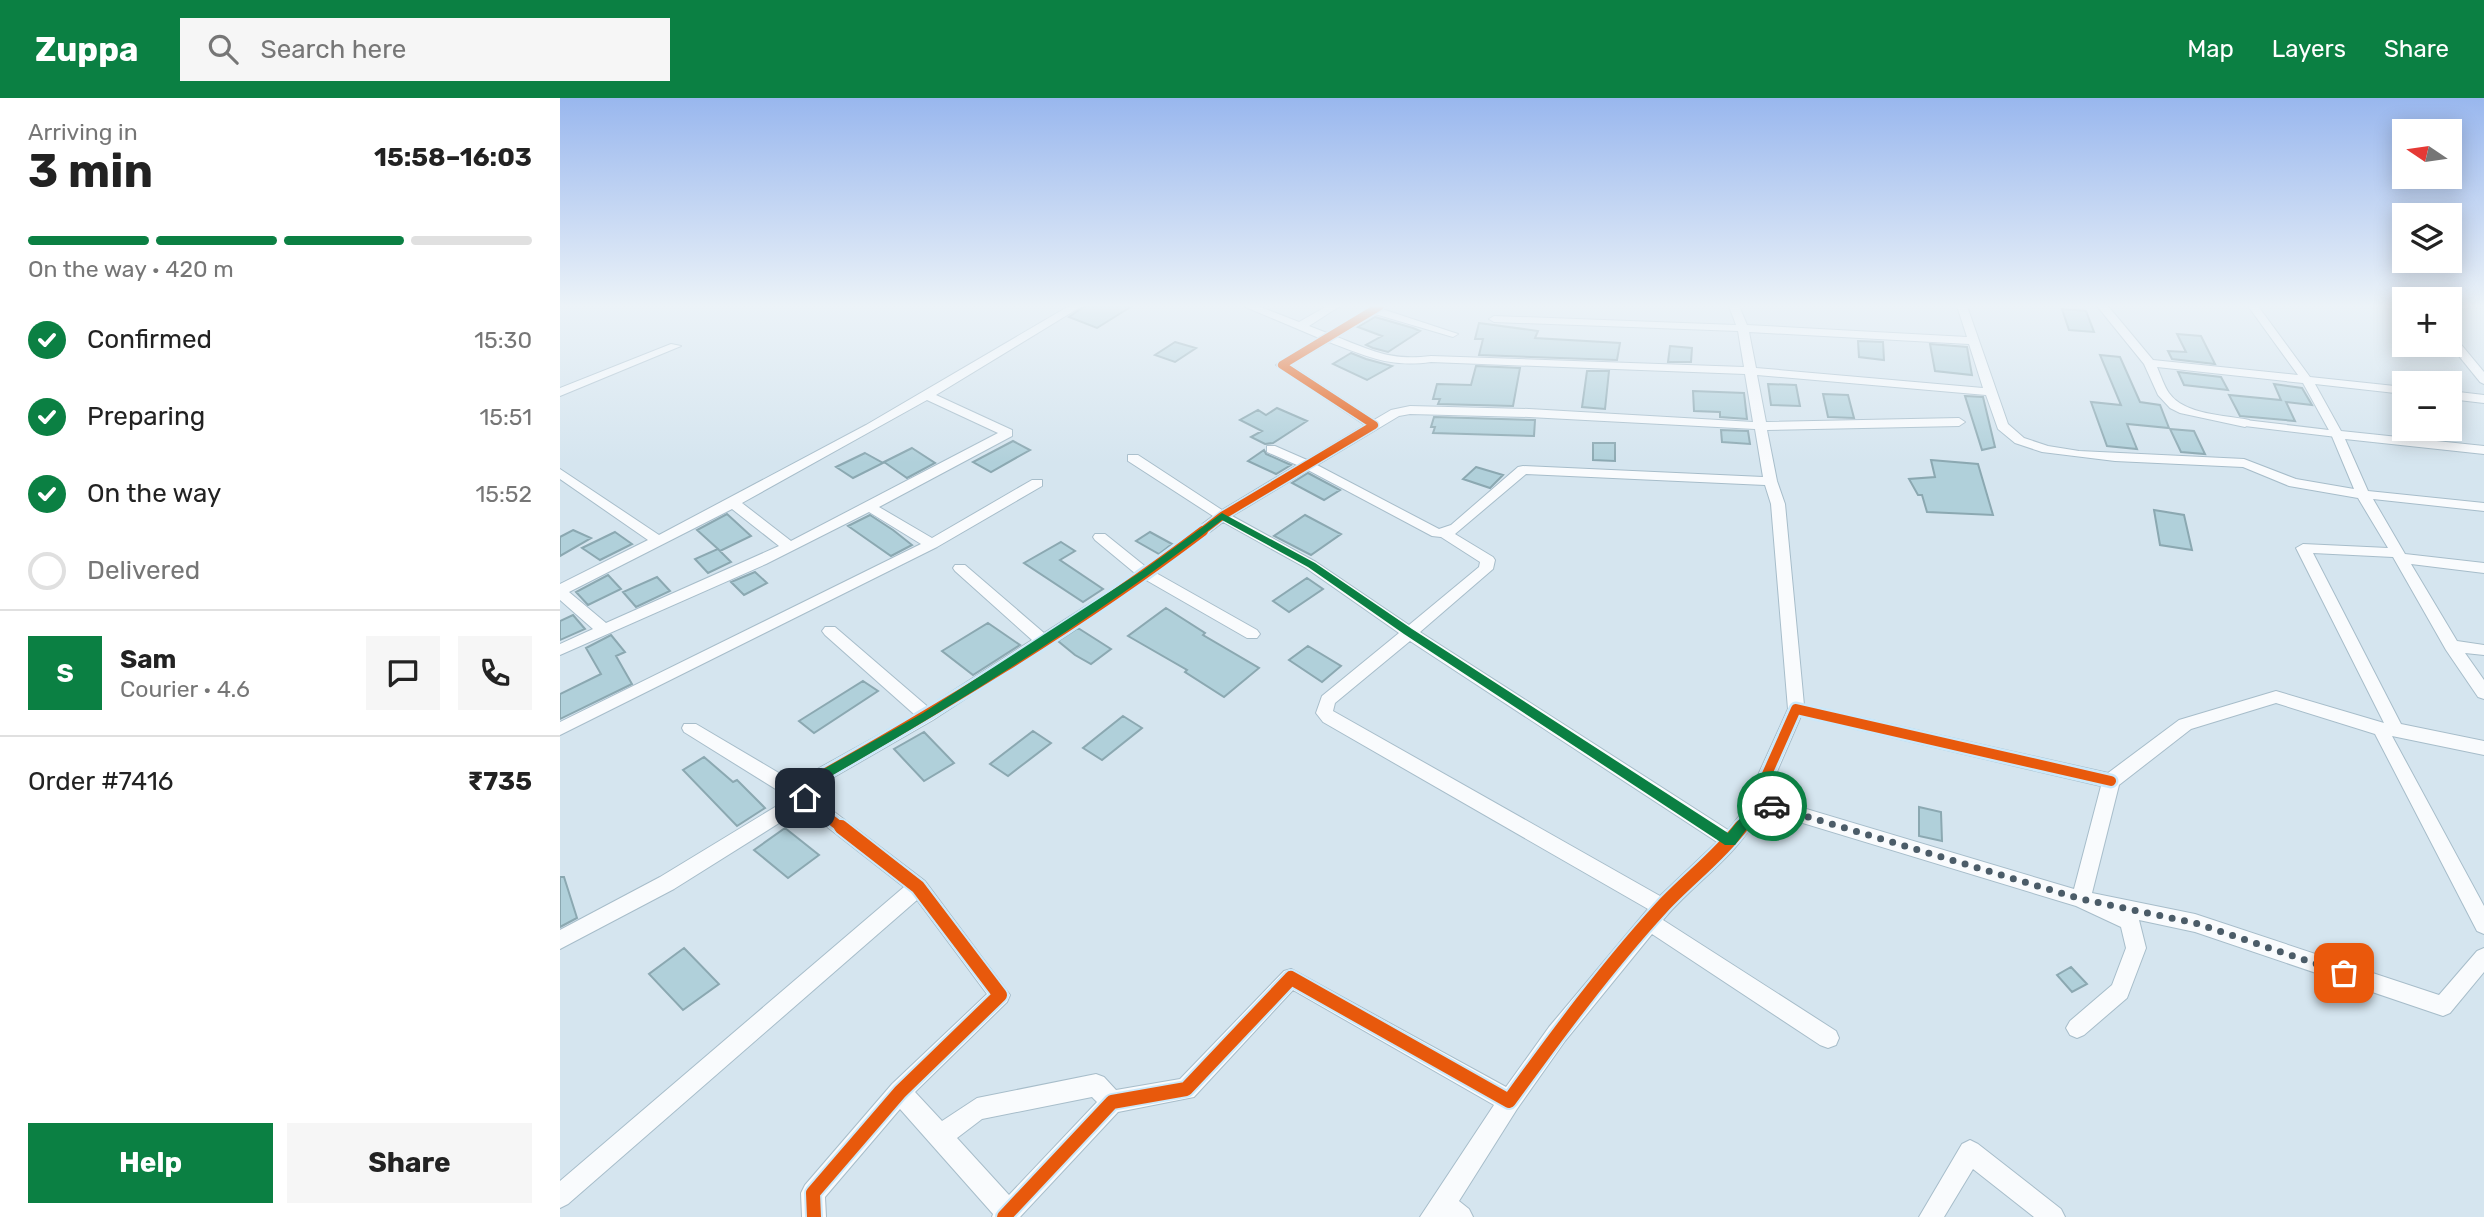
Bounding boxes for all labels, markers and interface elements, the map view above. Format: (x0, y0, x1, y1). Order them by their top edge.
search box (180, 18, 670, 81)
text: Zuppa (35, 30, 138, 69)
icon: search (204, 30, 242, 68)
text: Search here (260, 34, 406, 65)
text: Map (2187, 35, 2234, 63)
text: Layers (2272, 35, 2346, 63)
text: Share (2384, 35, 2449, 63)
text: Arriving in (28, 118, 138, 146)
north arrow (2392, 119, 2462, 189)
map controls (2392, 119, 2462, 441)
text: 15:58–16:03 (374, 142, 532, 173)
text: 3 min (28, 144, 153, 199)
button: layers (2392, 203, 2462, 273)
text: On the way · 420 m (28, 255, 234, 283)
button: + (2392, 287, 2462, 357)
icon: check (28, 321, 66, 359)
text: Confirmed (87, 324, 212, 355)
text: 15:30 (474, 326, 532, 354)
button: − (2392, 371, 2462, 441)
icon: check (28, 398, 66, 436)
text: Preparing (87, 401, 205, 432)
text: 15:51 (479, 403, 532, 431)
icon: check (28, 475, 66, 513)
text: On the way (87, 478, 221, 509)
text: 15:52 (475, 480, 532, 508)
text: Delivered (87, 555, 200, 586)
button: chat (366, 636, 440, 710)
button: phone (458, 636, 532, 710)
text: Sam (120, 644, 176, 675)
text: S (56, 658, 74, 689)
text: Courier · 4.6 (120, 675, 250, 703)
text: Order #7416 (28, 766, 174, 797)
text: ₹735 (468, 766, 532, 797)
pin (775, 768, 835, 828)
courier (1737, 771, 1807, 841)
icon: home (786, 779, 824, 817)
icon: car (1753, 787, 1791, 825)
pin (2314, 943, 2374, 1003)
icon: bag (2325, 954, 2363, 992)
button: Help (28, 1123, 273, 1203)
button: Share (287, 1123, 532, 1203)

